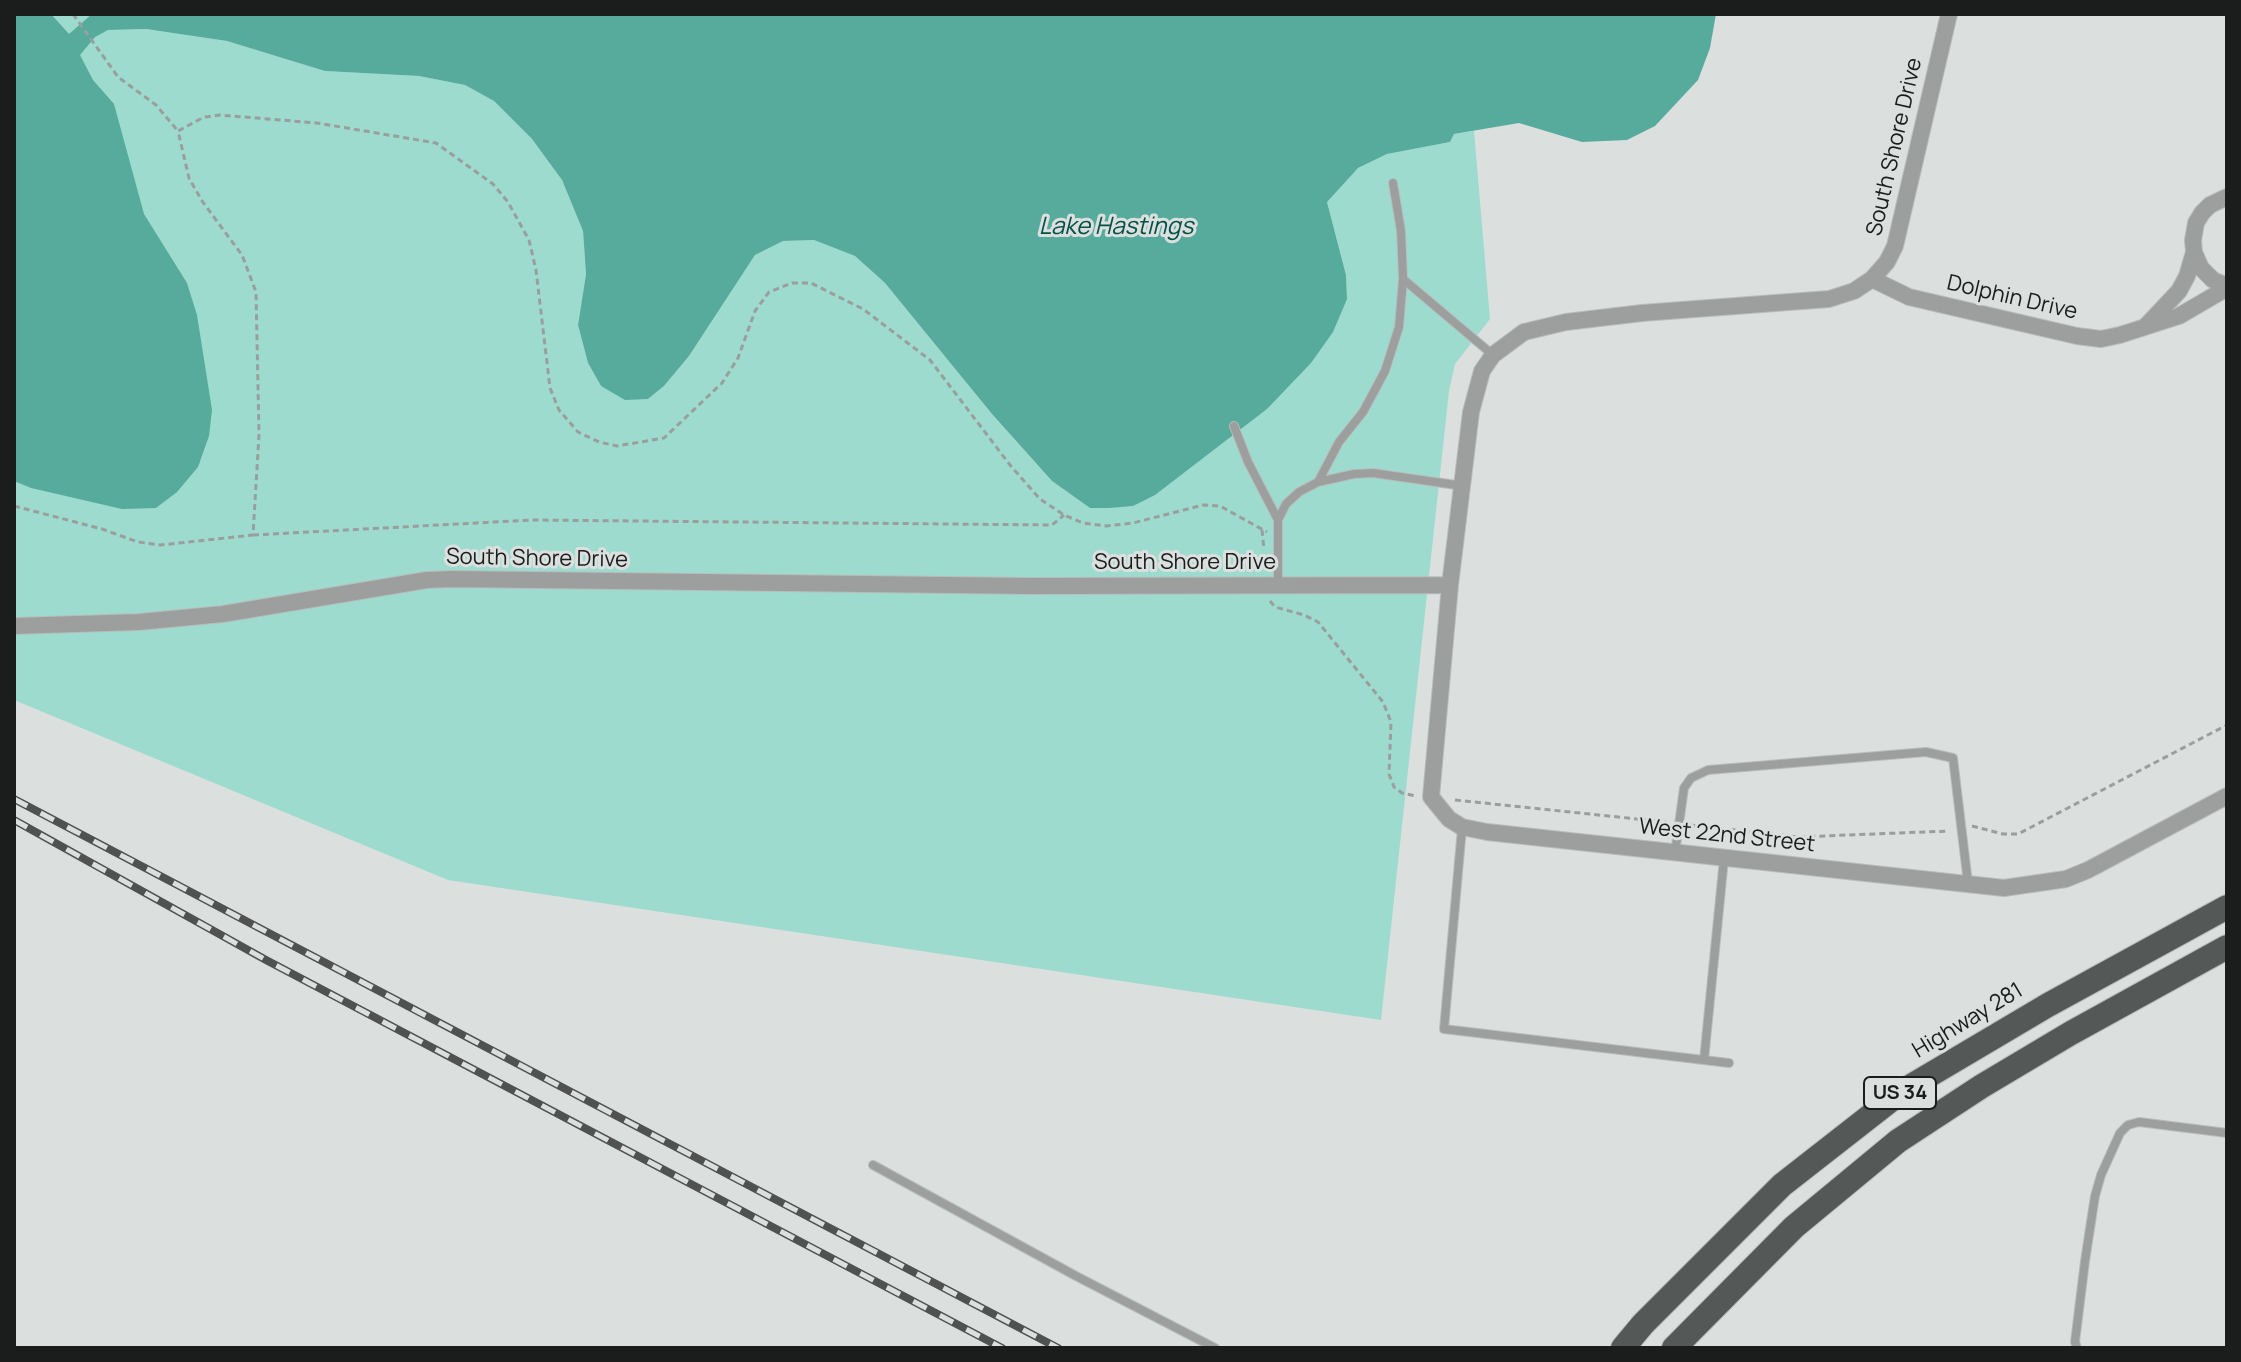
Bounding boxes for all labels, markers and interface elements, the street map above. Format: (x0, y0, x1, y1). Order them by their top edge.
street label: South Shore Drive (1862, 55, 1928, 239)
water label: Lake Hastings (1039, 213, 1193, 241)
street label: Dolphin Drive (1944, 270, 2080, 326)
street label: South Shore Drive (446, 544, 628, 574)
street label: South Shore Drive (1094, 550, 1276, 576)
street label: West 22nd Street (1638, 814, 1816, 858)
street label: Highway 281 (1908, 978, 2028, 1064)
road number: US 34 (1864, 1077, 1936, 1109)

